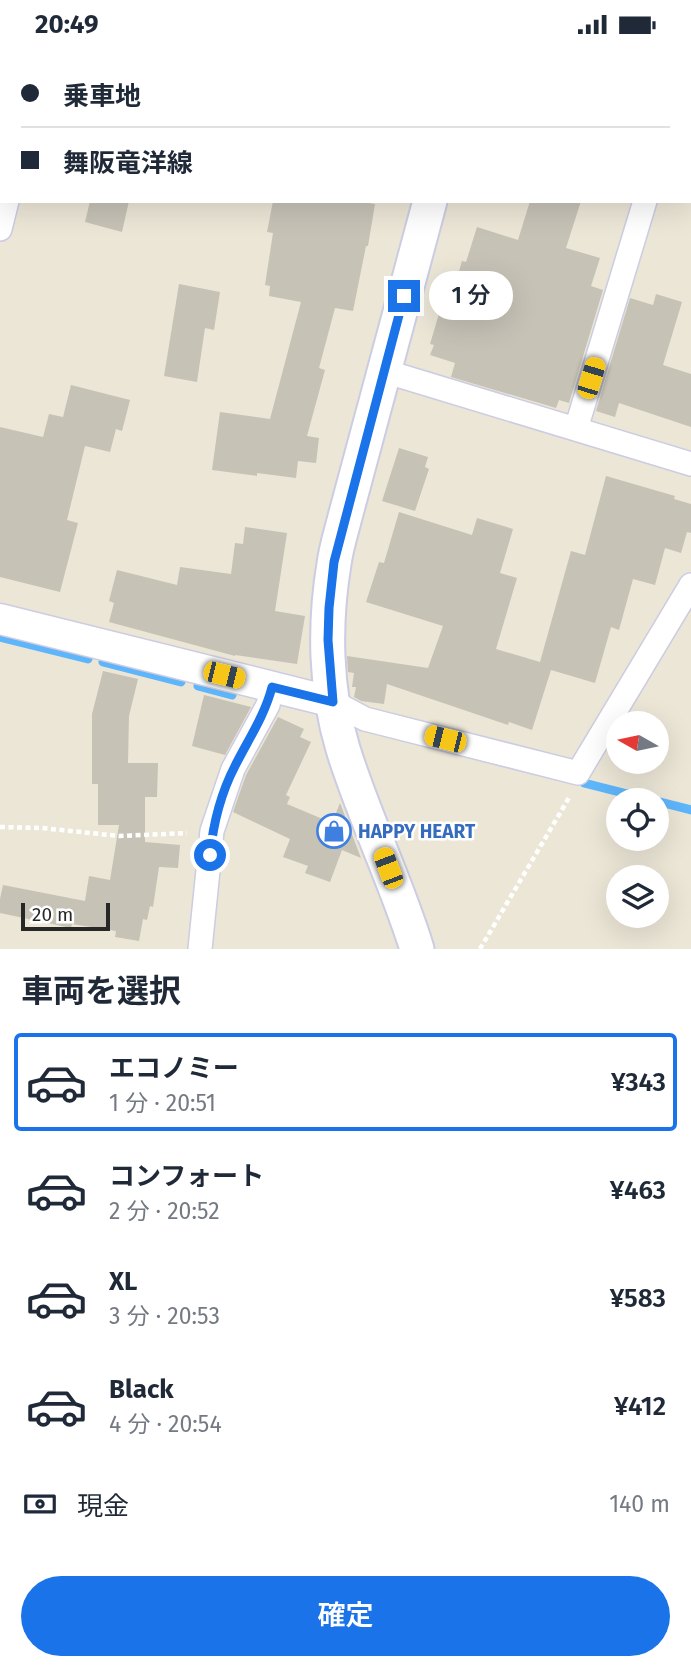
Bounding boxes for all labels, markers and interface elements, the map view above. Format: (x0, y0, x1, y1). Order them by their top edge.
text: 20:49 (35, 9, 99, 40)
text: 乗車地 (63, 81, 141, 112)
text: 舞阪竜洋線 (63, 148, 193, 179)
callout: 1 分 (428, 271, 512, 321)
route end (388, 280, 420, 312)
text: 1 分 (451, 281, 491, 309)
car (575, 355, 608, 401)
car (202, 660, 247, 690)
north arrow (606, 711, 668, 773)
map controls (606, 711, 669, 928)
car (423, 724, 468, 754)
button: locate (606, 788, 669, 851)
shop icon: HAPPY HEART (315, 812, 353, 850)
place label: HAPPY HEART (358, 820, 476, 843)
route start (194, 839, 226, 871)
car (371, 845, 406, 891)
button: layers (606, 865, 669, 928)
scale bar (21, 900, 110, 932)
text: 20 m (32, 903, 73, 926)
text: 車両を選択 (21, 972, 181, 1010)
icon: car (25, 1051, 88, 1114)
text: エコノミー (109, 1053, 239, 1084)
text: ¥343 (611, 1067, 666, 1098)
text: 1 分 · 20:51 (109, 1089, 216, 1117)
icon: car (25, 1159, 88, 1222)
text: コンフォート (109, 1161, 264, 1192)
text: ¥463 (610, 1175, 666, 1206)
text: 2 分 · 20:52 (109, 1197, 220, 1225)
text: XL (109, 1266, 137, 1297)
icon: car (25, 1267, 88, 1330)
text: ¥583 (610, 1283, 666, 1314)
text: 3 分 · 20:53 (109, 1302, 220, 1330)
text: Black (109, 1374, 174, 1405)
icon: car (25, 1375, 88, 1438)
text: ¥412 (614, 1391, 666, 1422)
text: 4 分 · 20:54 (109, 1410, 222, 1438)
icon: cash (21, 1485, 59, 1523)
text: 140 m (609, 1490, 670, 1518)
text: 現金 (77, 1491, 129, 1522)
button: 確定 (21, 1576, 670, 1656)

